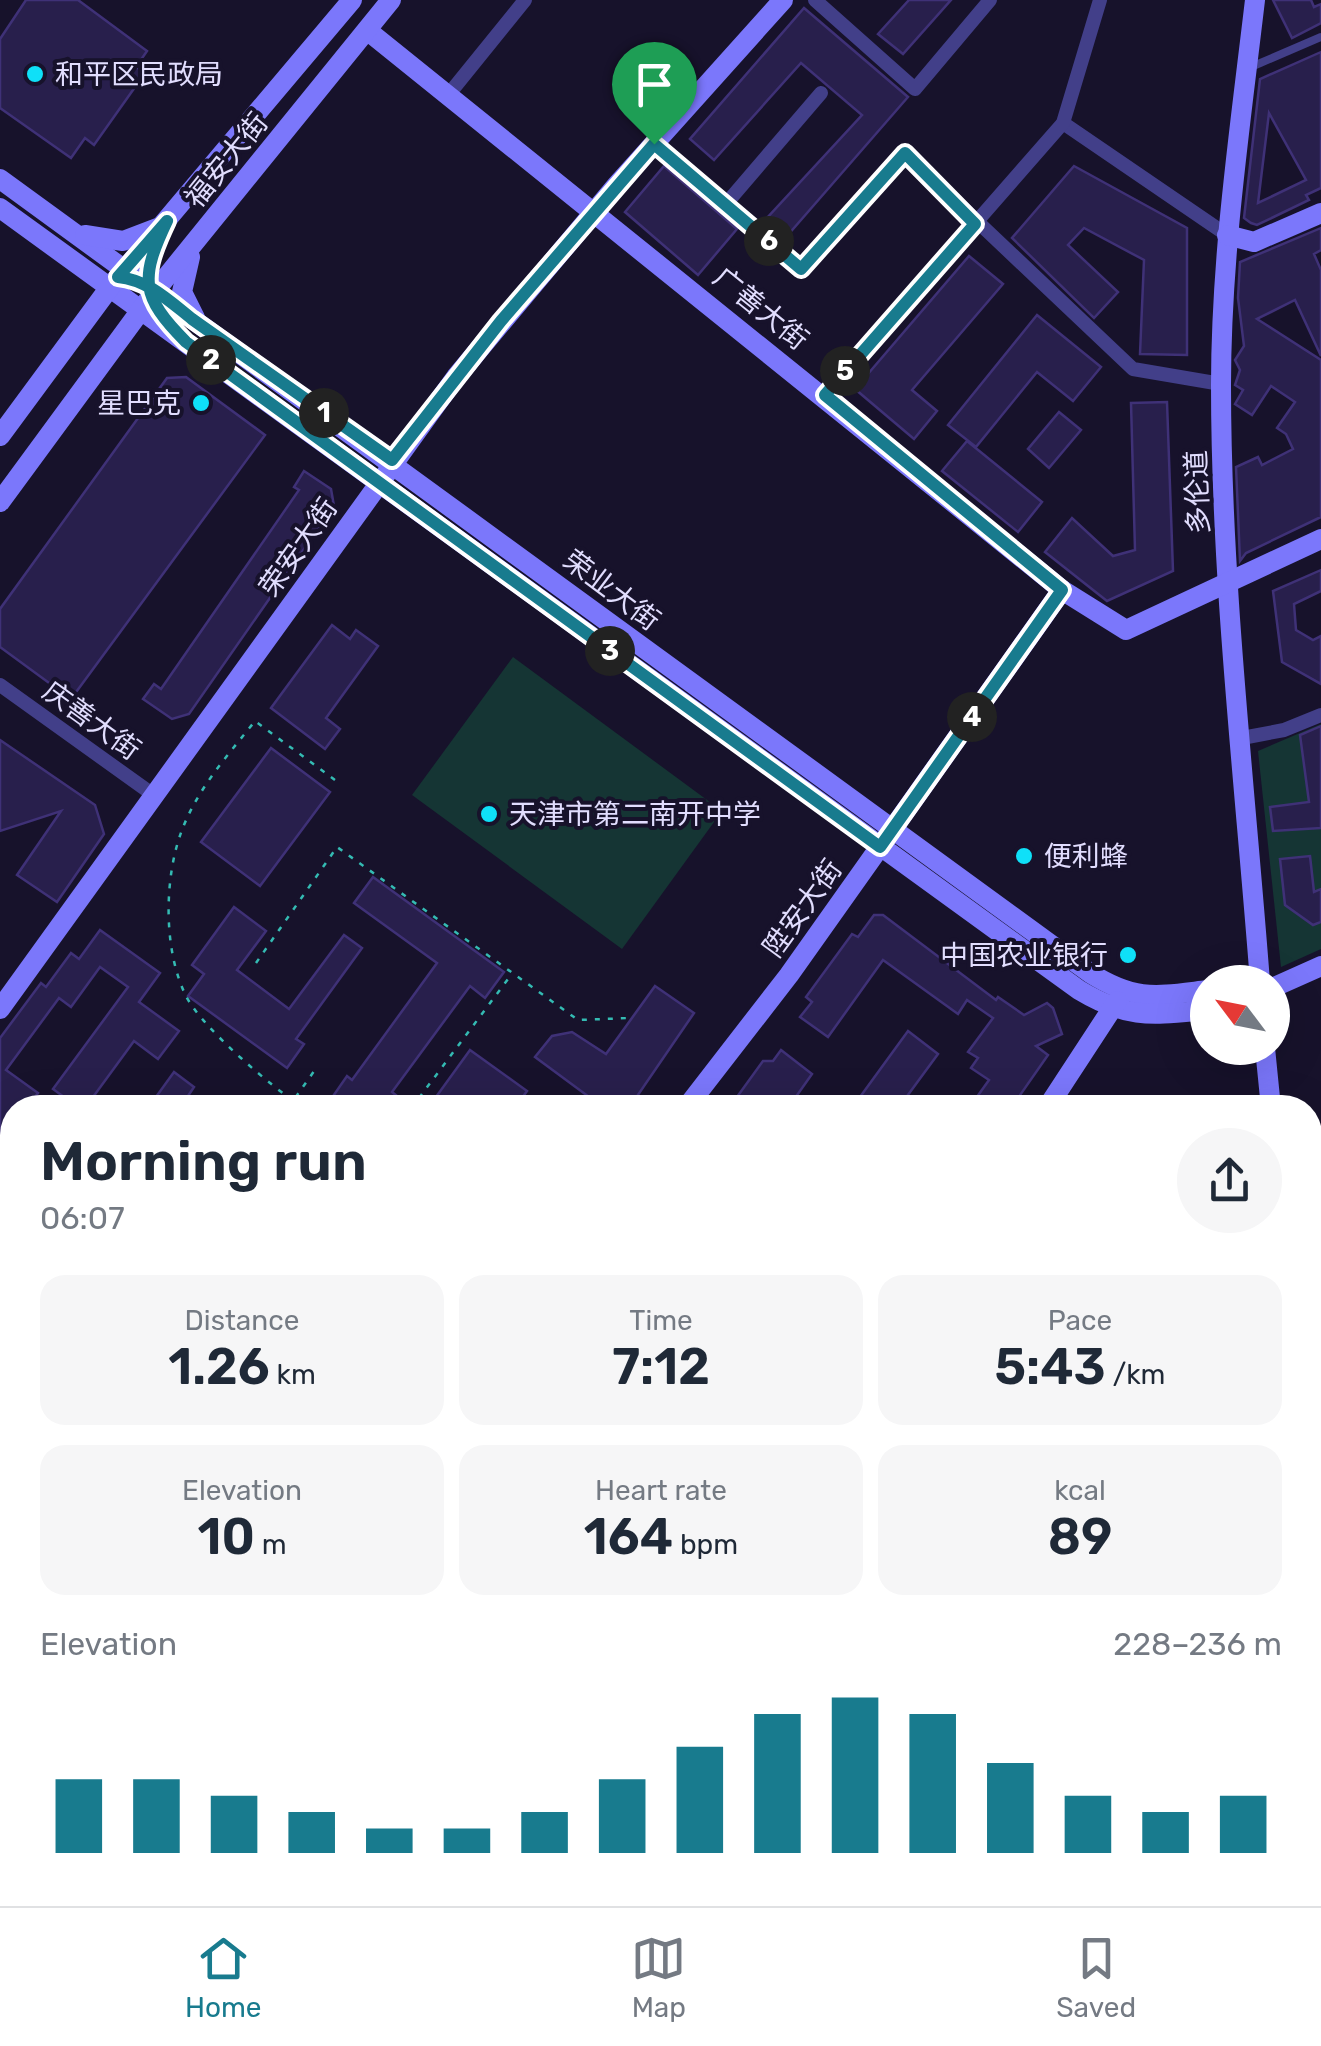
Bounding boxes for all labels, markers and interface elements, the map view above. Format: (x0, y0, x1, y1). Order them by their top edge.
pin (612, 42, 697, 145)
icon: arrive (627, 57, 682, 112)
place label: 和平区民政局 (55, 58, 223, 91)
marker: 和平区民政局 (24, 63, 46, 85)
street label: 福安大街 (178, 106, 274, 214)
pin: 6 (744, 216, 794, 266)
text: 6 (760, 224, 778, 257)
street label: 广善大街 (707, 260, 815, 356)
pin: 2 (186, 335, 236, 385)
text: 2 (202, 343, 220, 376)
pin: 5 (820, 346, 870, 396)
text: 5 (836, 354, 854, 387)
place label: 星巴克 (97, 387, 181, 420)
pin: 1 (299, 388, 349, 438)
marker: 星巴克 (190, 392, 212, 414)
text: 1 (317, 396, 331, 429)
street label: 多伦道 (1180, 449, 1215, 535)
street label: 荣安大街 (253, 492, 344, 603)
street label: 荣业大街 (557, 544, 666, 637)
pin: 3 (585, 626, 635, 676)
text: 3 (601, 634, 619, 667)
street label: 庆善大街 (37, 674, 147, 767)
pin: 4 (947, 692, 997, 742)
text: 4 (962, 700, 982, 733)
place label: 天津市第二南开中学 (509, 798, 761, 831)
marker: 天津市第二南开中学 (478, 803, 500, 825)
place label: 便利蜂 (1044, 840, 1128, 873)
marker: 便利蜂 (1013, 845, 1035, 867)
street label: 陞安大街 (756, 853, 849, 963)
place label: 中国农业银行 (940, 939, 1108, 972)
marker: 中国农业银行 (1117, 944, 1139, 966)
north arrow (1190, 965, 1290, 1065)
map controls (1190, 965, 1290, 1065)
button: share (1177, 1128, 1282, 1233)
text: Morning run (40, 1129, 367, 1194)
text: 06:07 (40, 1199, 125, 1237)
text: Distance (185, 1304, 299, 1337)
text: Time (629, 1304, 693, 1337)
text: Pace (1048, 1304, 1112, 1337)
text: 1.26 (168, 1337, 270, 1397)
text: 7:12 (612, 1337, 710, 1397)
text: 5:43 (994, 1337, 1106, 1397)
text: km (270, 1358, 316, 1391)
text: /km (1106, 1358, 1166, 1391)
text: Elevation (182, 1474, 302, 1507)
text: Heart rate (595, 1474, 727, 1507)
text: kcal (1054, 1474, 1106, 1507)
text: 10 (197, 1507, 255, 1567)
text: 164 (584, 1507, 673, 1567)
text: 89 (1048, 1507, 1112, 1567)
text: m (255, 1528, 287, 1561)
text: bpm (673, 1528, 738, 1561)
text: Elevation (40, 1625, 177, 1663)
text: 228–236 m (1113, 1625, 1282, 1663)
tab: Home (185, 1931, 262, 2024)
tab: Map (631, 1931, 686, 2024)
tab: Saved (1056, 1931, 1136, 2024)

